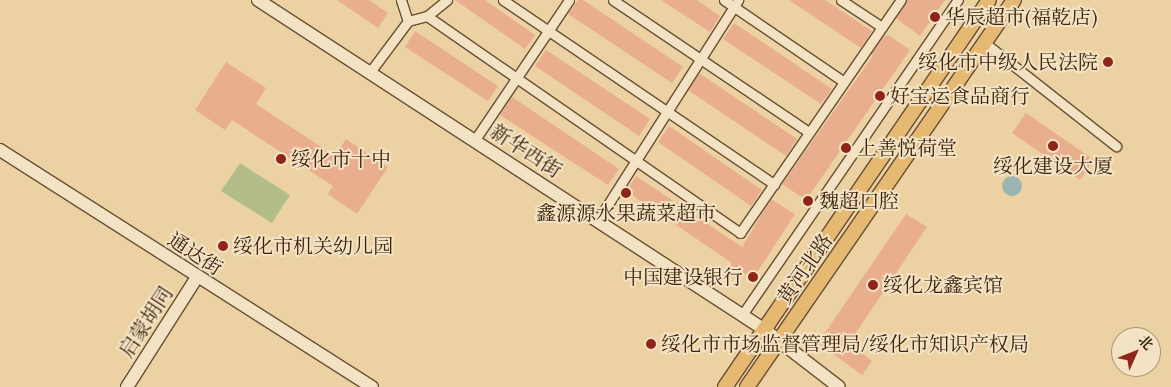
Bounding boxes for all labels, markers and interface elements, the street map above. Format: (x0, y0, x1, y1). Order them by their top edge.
place label: 华辰超市(福乾店) (945, 5, 1098, 29)
marker: 华辰超市(福乾店) (929, 11, 941, 23)
place label: 绥化市中级人民法院 (918, 50, 1098, 74)
marker: 绥化市中级人民法院 (1102, 56, 1114, 68)
place label: 好宝运食品商行 (890, 84, 1030, 108)
marker: 好宝运食品商行 (874, 90, 886, 102)
street label: 新华西街 (486, 119, 566, 183)
place label: 上善悦荷堂 (857, 136, 957, 160)
marker: 绥化建设大厦 (1047, 140, 1059, 152)
marker: 上善悦荷堂 (839, 141, 853, 155)
place label: 绥化市十中 (291, 147, 391, 171)
marker: 绥化市十中 (275, 153, 287, 165)
place label: 绥化建设大厦 (993, 154, 1113, 178)
marker: 鑫源源水果蔬菜超市 (620, 187, 632, 199)
place label: 魏超口腔 (819, 189, 899, 213)
marker: 魏超口腔 (801, 194, 815, 208)
place label: 鑫源源水果蔬菜超市 (536, 201, 716, 225)
street label: 通达街 (163, 228, 227, 280)
street label: 黄河北路 (772, 229, 838, 309)
place label: 绥化市机关幼儿园 (233, 234, 393, 258)
marker: 绥化市机关幼儿园 (217, 240, 229, 252)
place label: 中国建设银行 (623, 265, 743, 289)
marker: 中国建设银行 (747, 271, 759, 283)
place label: 绥化龙鑫宾馆 (883, 273, 1003, 297)
marker: 绥化龙鑫宾馆 (867, 279, 879, 291)
street label: 启蒙胡同 (114, 282, 178, 362)
north arrow (1111, 327, 1161, 377)
text: 北 (1135, 331, 1157, 354)
place label: 绥化市市场监督管理局/绥化市知识产权局 (661, 332, 1029, 356)
marker: 绥化市市场监督管理局/绥化市知识产权局 (645, 338, 657, 350)

